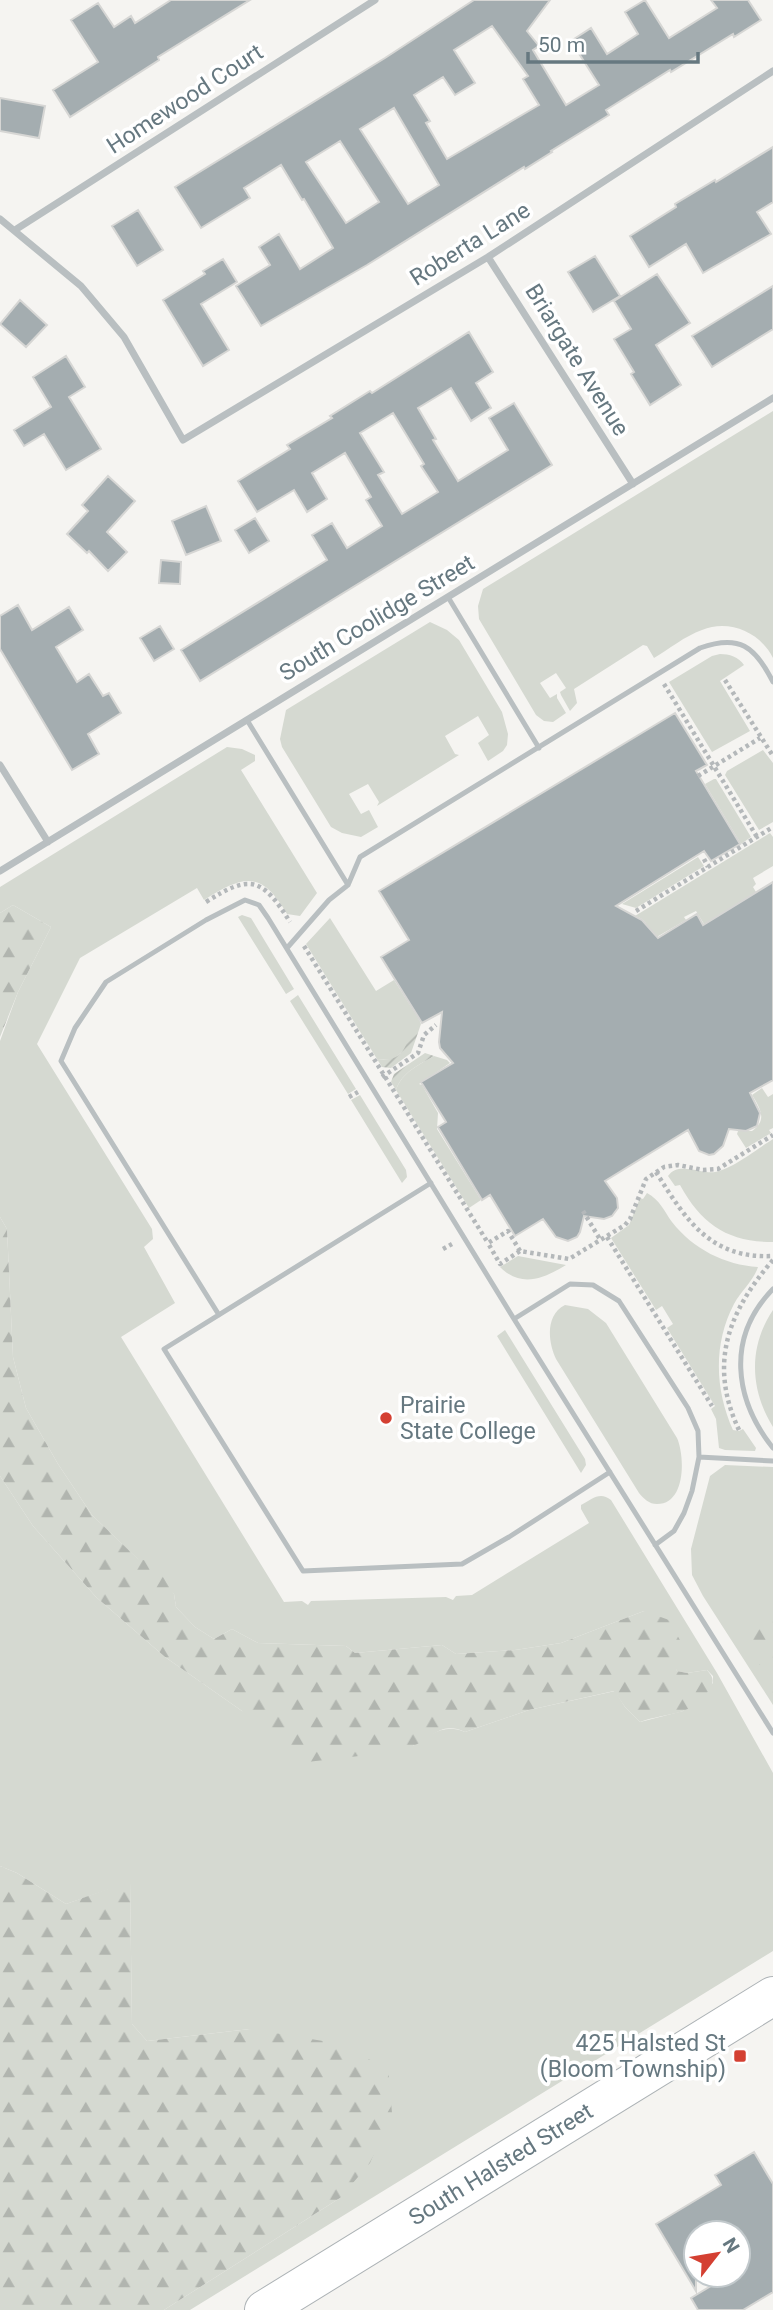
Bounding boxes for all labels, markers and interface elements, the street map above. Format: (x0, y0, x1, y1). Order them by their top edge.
scale bar (528, 21, 698, 65)
text: 50 m (538, 33, 585, 57)
street label: Homewood Court (102, 38, 268, 160)
street label: Roberta Lane (405, 196, 535, 292)
street label: Briargate Avenue (519, 279, 635, 441)
street label: South Coolidge Street (275, 549, 479, 687)
place label: Prairie State College (400, 1392, 536, 1445)
marker: Prairie State College (378, 1410, 394, 1426)
place label: 425 Halsted St (Bloom Township) (540, 2030, 726, 2083)
marker: 425 Halsted St (Bloom Township) (732, 2048, 748, 2064)
street label: South Halsted Street (404, 2097, 597, 2231)
north arrow (682, 2219, 752, 2289)
text: N (718, 2234, 744, 2257)

